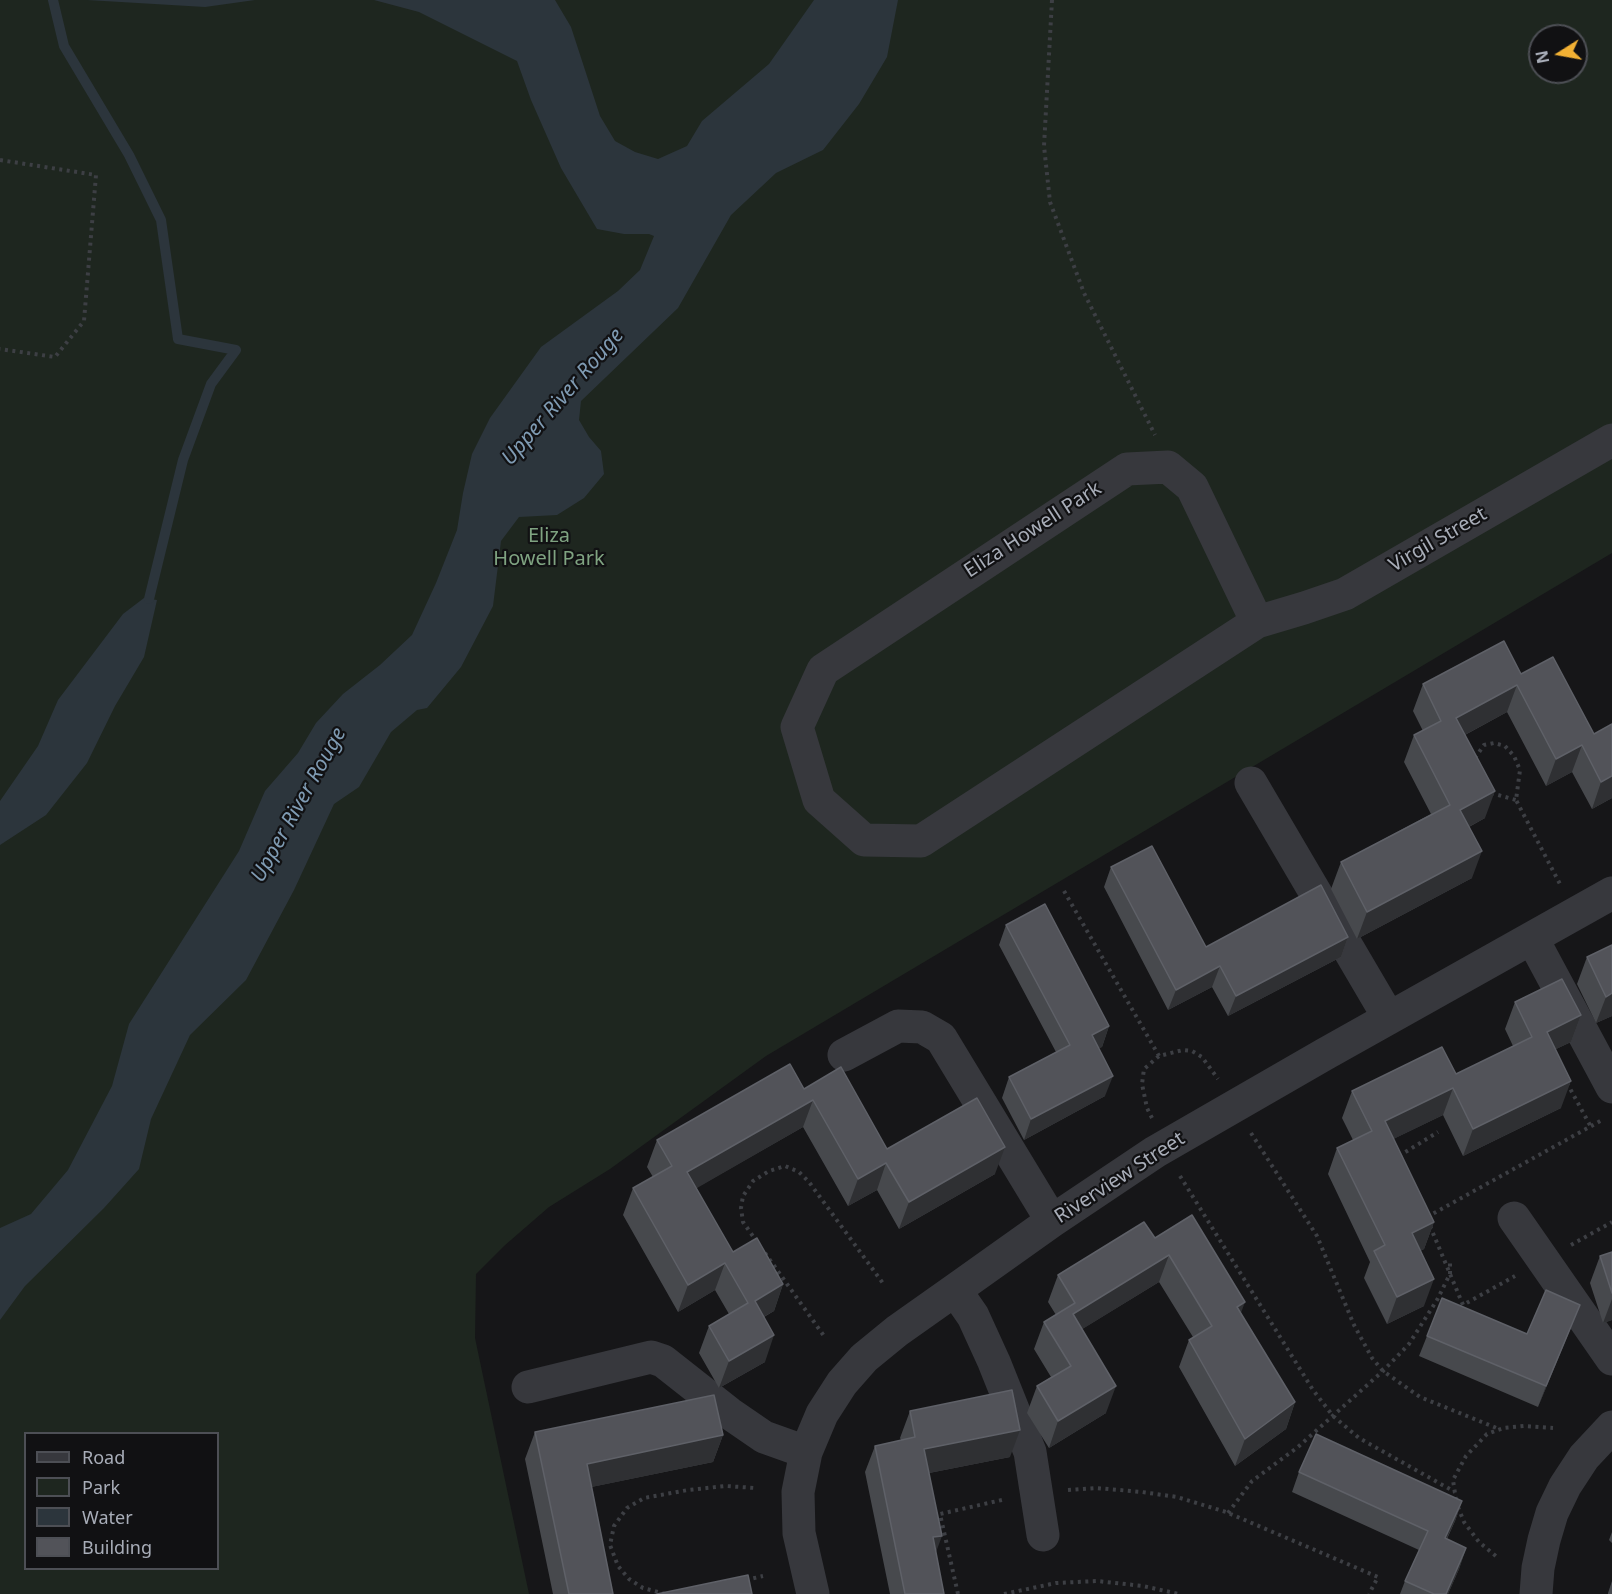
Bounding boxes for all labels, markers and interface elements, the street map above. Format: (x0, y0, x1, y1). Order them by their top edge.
north arrow (1528, 24, 1588, 84)
text: N (1530, 49, 1554, 66)
water label: Upper River Rouge (497, 323, 629, 471)
street label: Eliza Howell Park (960, 477, 1106, 583)
street label: Virgil Street (1385, 502, 1491, 578)
park label: Eliza Howell Park (493, 524, 605, 571)
water label: Upper River Rouge (246, 723, 352, 887)
street label: Riverview Street (1050, 1127, 1190, 1229)
legend (24, 1432, 219, 1570)
text: Road (82, 1445, 125, 1469)
text: Park (82, 1475, 120, 1499)
text: Water (82, 1505, 133, 1529)
text: Building (82, 1535, 152, 1559)

